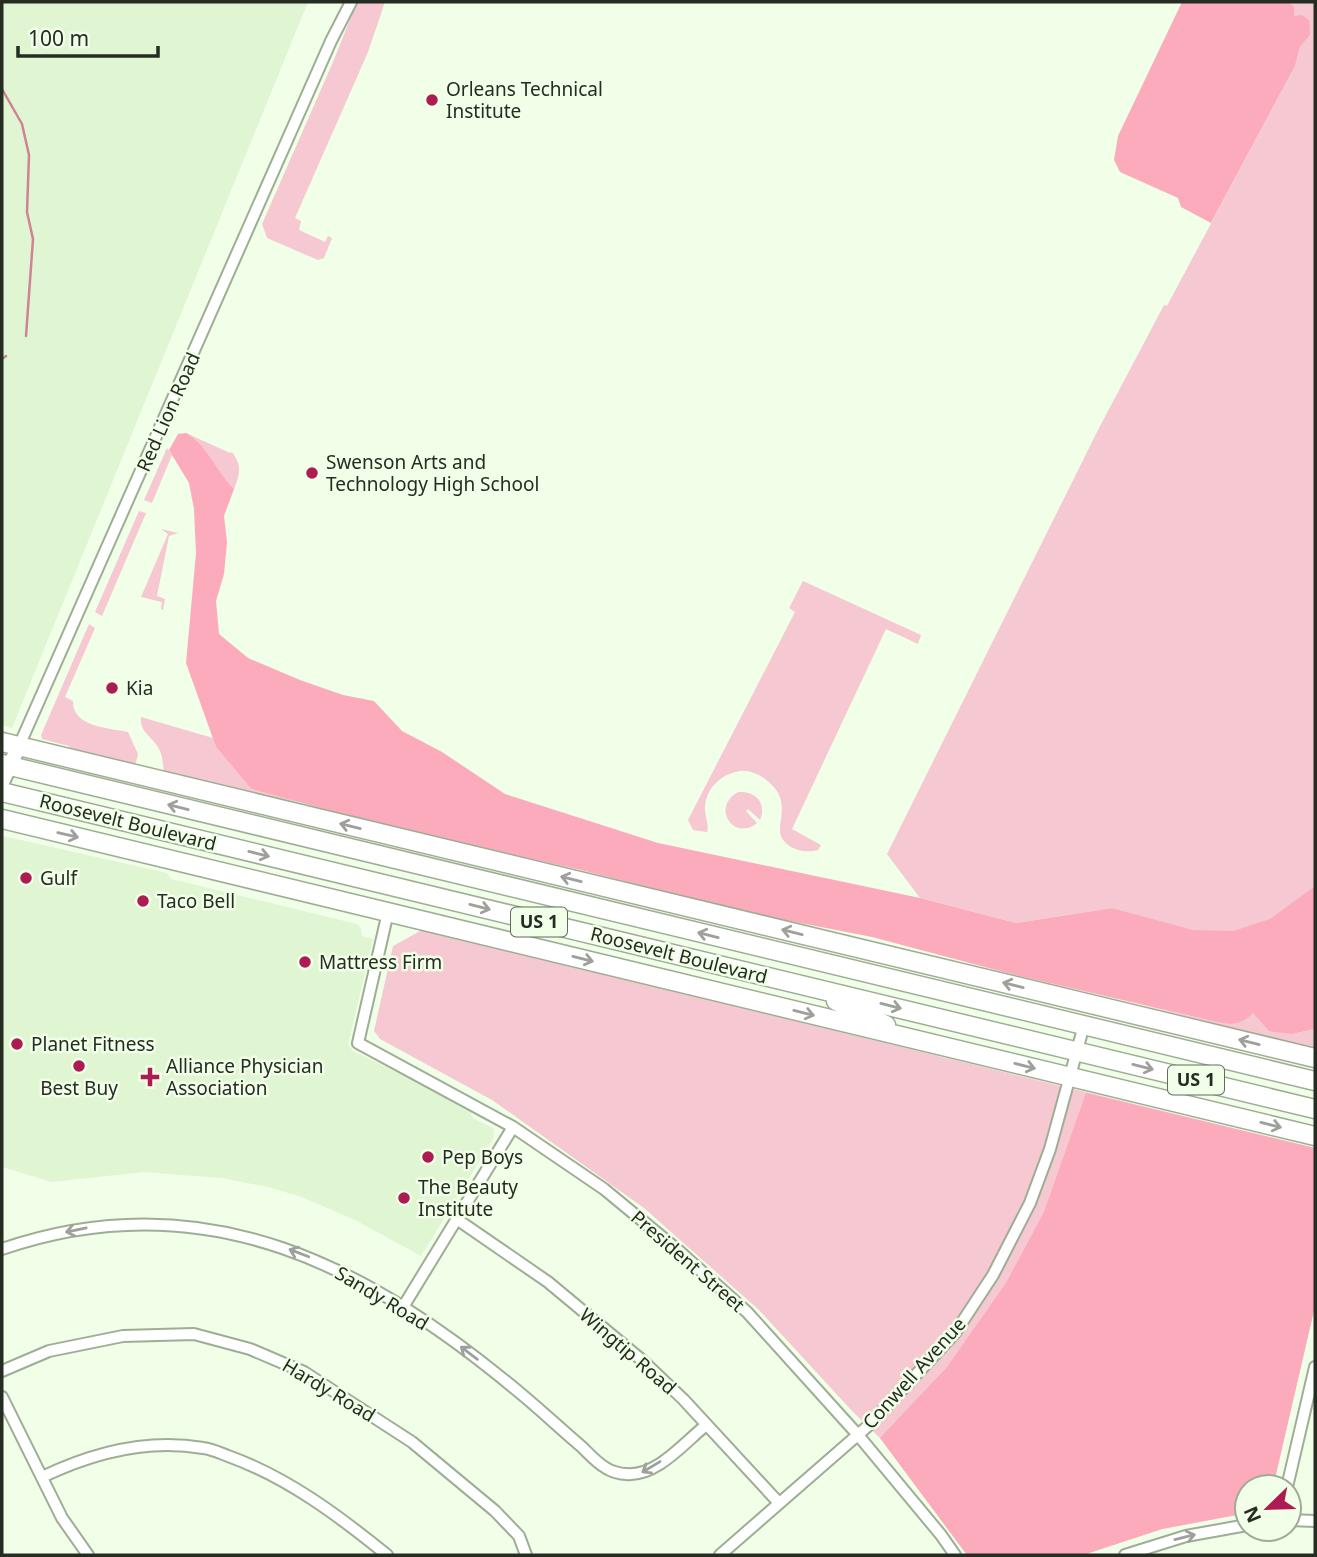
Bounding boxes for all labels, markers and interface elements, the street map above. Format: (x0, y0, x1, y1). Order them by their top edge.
scale bar (18, 14, 158, 58)
text: 100 m (28, 24, 89, 52)
place label: Orleans Technical Institute (446, 76, 603, 124)
marker: Orleans Technical Institute (424, 92, 440, 108)
street label: Red Lion Road (130, 348, 206, 476)
place label: Swenson Arts and Technology High School (326, 449, 539, 497)
marker: Swenson Arts and Technology High School (304, 465, 320, 481)
place label: Kia (126, 675, 153, 701)
marker: Kia (104, 680, 120, 696)
street label: Roosevelt Boulevard (37, 787, 219, 857)
one-way arrow (167, 800, 189, 813)
one-way arrow (339, 818, 362, 832)
one-way arrow (56, 829, 79, 843)
one-way arrow (247, 848, 270, 861)
place label: Gulf (40, 865, 78, 891)
marker: Gulf (18, 870, 34, 886)
one-way arrow (560, 872, 583, 885)
place label: Taco Bell (157, 888, 235, 914)
marker: Taco Bell (135, 893, 151, 909)
one-way arrow (468, 901, 491, 914)
road number: US 1 (511, 908, 567, 937)
street label: Roosevelt Boulevard (588, 920, 770, 990)
one-way arrow (781, 925, 804, 938)
one-way arrow (697, 928, 720, 941)
place label: Mattress Firm (319, 949, 442, 975)
one-way arrow (571, 953, 594, 967)
marker: Mattress Firm (297, 954, 313, 970)
one-way arrow (1002, 978, 1025, 992)
one-way arrow (880, 1001, 902, 1014)
one-way arrow (792, 1007, 815, 1020)
place label: Planet Fitness (31, 1031, 155, 1057)
one-way arrow (1238, 1035, 1261, 1048)
marker: Planet Fitness (9, 1036, 25, 1052)
place label: Alliance Physician Association (166, 1053, 323, 1101)
marker: Best Buy (71, 1058, 87, 1074)
one-way arrow (1013, 1060, 1036, 1073)
one-way arrow (1131, 1061, 1154, 1074)
road number: US 1 (1168, 1065, 1224, 1094)
marker: Alliance Physician Association (140, 1067, 160, 1087)
place label: Best Buy (40, 1075, 118, 1101)
one-way arrow (1259, 1119, 1282, 1132)
place label: Pep Boys (442, 1144, 523, 1170)
marker: Pep Boys (420, 1149, 436, 1165)
place label: The Beauty Institute (418, 1174, 518, 1222)
marker: The Beauty Institute (396, 1190, 412, 1206)
street label: President Street (626, 1204, 750, 1318)
one-way arrow (65, 1224, 88, 1238)
one-way arrow (289, 1246, 311, 1258)
street label: Sandy Road (330, 1260, 434, 1336)
street label: Wingtip Road (574, 1302, 682, 1400)
street label: Conwell Avenue (857, 1311, 971, 1435)
one-way arrow (460, 1346, 479, 1361)
street label: Hardy Road (278, 1352, 380, 1428)
one-way arrow (642, 1460, 662, 1474)
north arrow (1233, 1473, 1303, 1543)
text: N (1237, 1502, 1267, 1527)
one-way arrow (1173, 1530, 1196, 1543)

